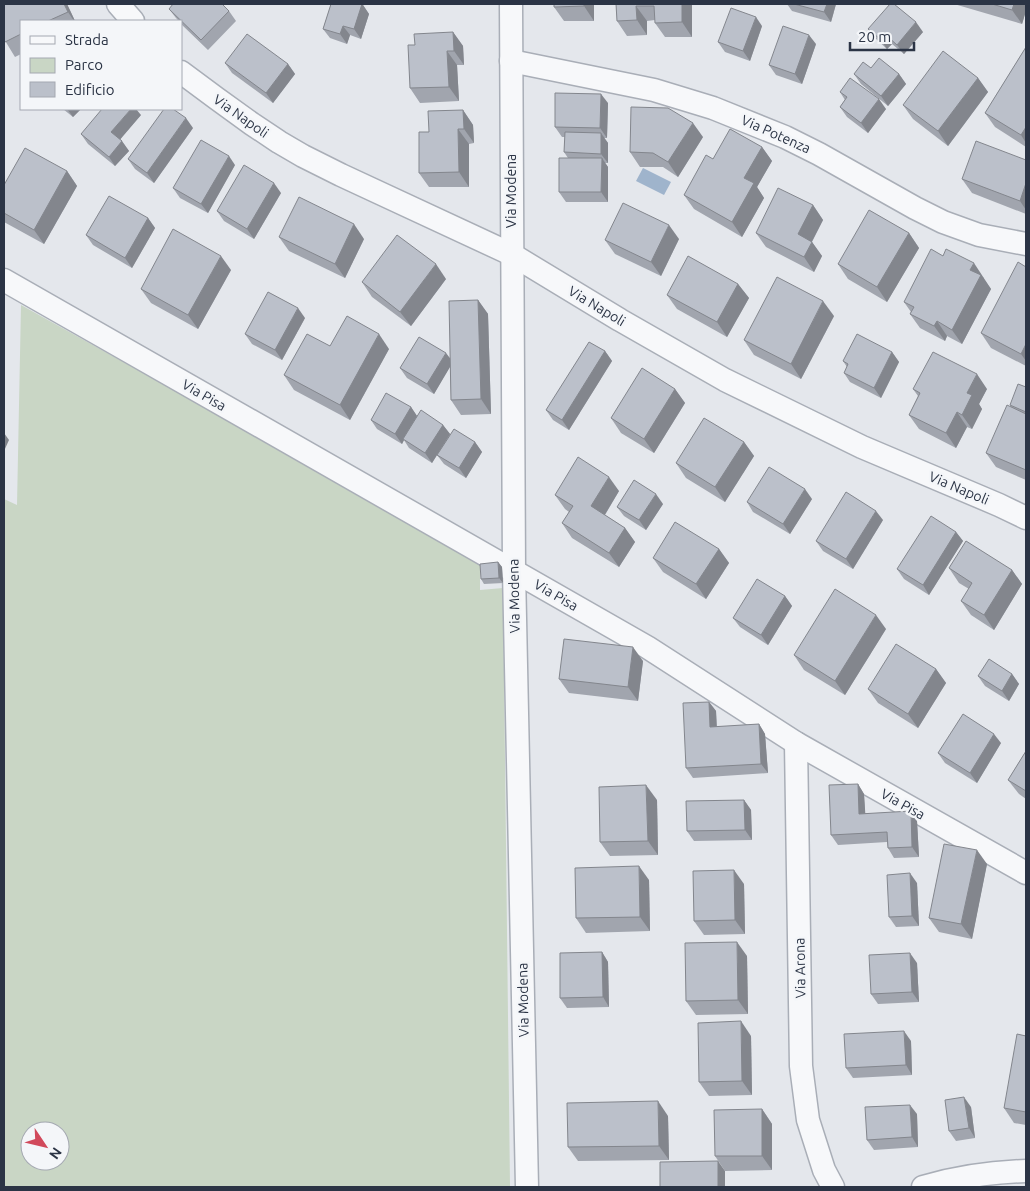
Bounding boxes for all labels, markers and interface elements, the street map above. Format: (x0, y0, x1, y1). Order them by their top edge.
legend (20, 20, 182, 110)
scale bar (850, 20, 914, 52)
text: 20 m (858, 28, 891, 45)
text: Strada (65, 31, 109, 48)
text: Parco (65, 56, 103, 73)
text: Edificio (65, 81, 114, 98)
street label: Via Napoli (210, 91, 272, 141)
street label: Via Potenza (739, 112, 813, 156)
street label: Via Modena (503, 154, 519, 228)
street label: Via Napoli (566, 283, 628, 329)
street label: Via Pisa (179, 376, 229, 414)
street label: Via Napoli (927, 468, 991, 508)
street label: Via Modena (505, 559, 523, 633)
street label: Via Pisa (531, 576, 581, 614)
street label: Via Pisa (878, 785, 928, 823)
street label: Via Arona (791, 937, 809, 999)
street label: Via Modena (514, 963, 532, 1037)
north arrow (20, 1121, 70, 1171)
text: N (46, 1145, 65, 1162)

